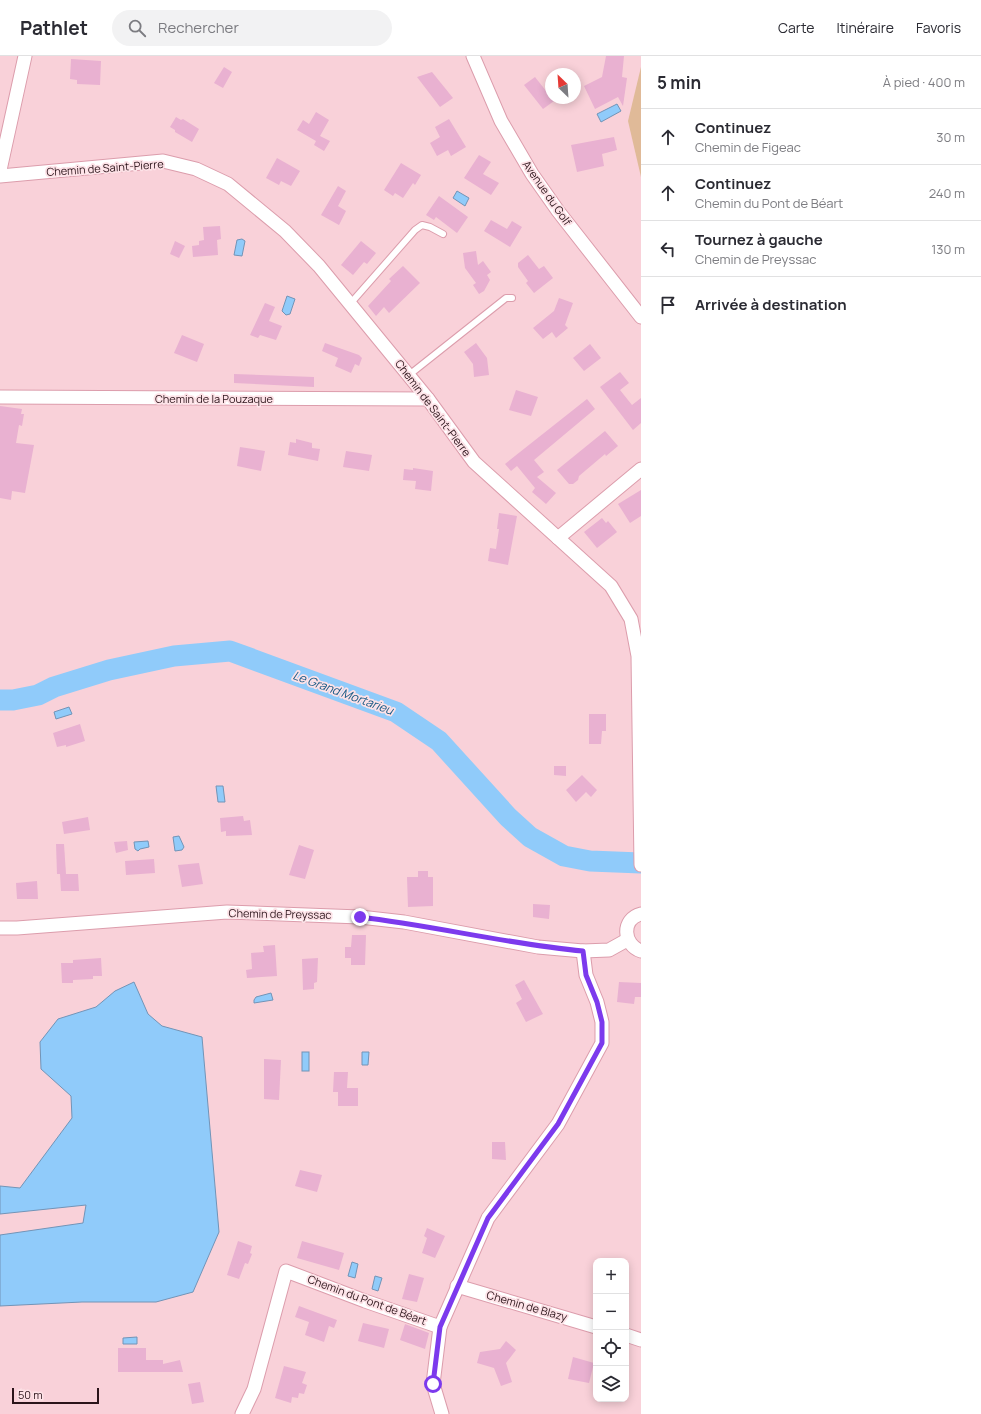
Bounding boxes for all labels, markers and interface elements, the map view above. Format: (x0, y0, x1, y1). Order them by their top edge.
search box (112, 10, 392, 46)
text: Pathlet (20, 15, 88, 41)
icon: search (126, 17, 148, 39)
text: Rechercher (158, 17, 239, 38)
text: Carte (778, 18, 814, 37)
text: Itinéraire (836, 18, 894, 37)
text: Favoris (916, 18, 961, 37)
north arrow (545, 68, 581, 104)
text: 5 min (657, 71, 701, 94)
text: À pied · 400 m (883, 73, 965, 91)
text: Continuez (695, 117, 771, 138)
icon: ahead (657, 126, 679, 148)
text: 30 m (936, 128, 965, 146)
text: Chemin de Figeac (695, 138, 801, 156)
street label: Chemin de Saint-Pierre (46, 156, 165, 179)
street label: Avenue du Golf (520, 157, 575, 228)
text: Continuez (695, 173, 771, 194)
icon: ahead (657, 182, 679, 204)
text: 240 m (929, 184, 965, 202)
text: Chemin du Pont de Béart (695, 194, 843, 212)
text: Tournez à gauche (695, 229, 823, 250)
icon: left (657, 238, 679, 260)
text: 130 m (931, 240, 965, 258)
text: Chemin de Preyssac (695, 250, 817, 268)
icon: arrive (657, 294, 679, 316)
text: Arrivée à destination (695, 294, 847, 315)
street label: Chemin de Saint-Pierre (392, 356, 475, 460)
street label: Chemin de la Pouzaque (155, 391, 274, 406)
water label: Le Grand Mortarieu (291, 666, 397, 719)
street label: Chemin de Preyssac (228, 905, 332, 922)
route end (351, 908, 369, 926)
map controls (593, 1258, 629, 1402)
button: + (593, 1258, 629, 1294)
street label: Chemin du Pont de Béart (306, 1271, 429, 1328)
street label: Chemin de Blazy (485, 1287, 569, 1324)
button: − (593, 1294, 629, 1330)
button: locate (593, 1330, 629, 1366)
button: layers (593, 1366, 629, 1402)
route start (424, 1375, 442, 1393)
scale bar (12, 1386, 99, 1405)
text: 50 m (18, 1387, 43, 1402)

